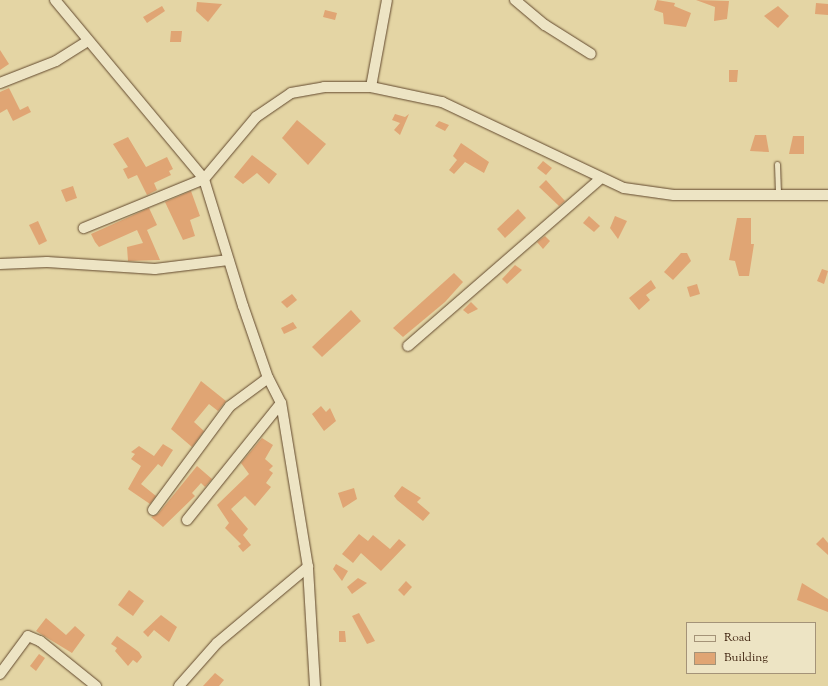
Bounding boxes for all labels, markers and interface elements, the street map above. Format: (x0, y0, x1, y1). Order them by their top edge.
legend (686, 622, 816, 674)
text: Road (724, 629, 751, 647)
text: Building (724, 649, 768, 667)

